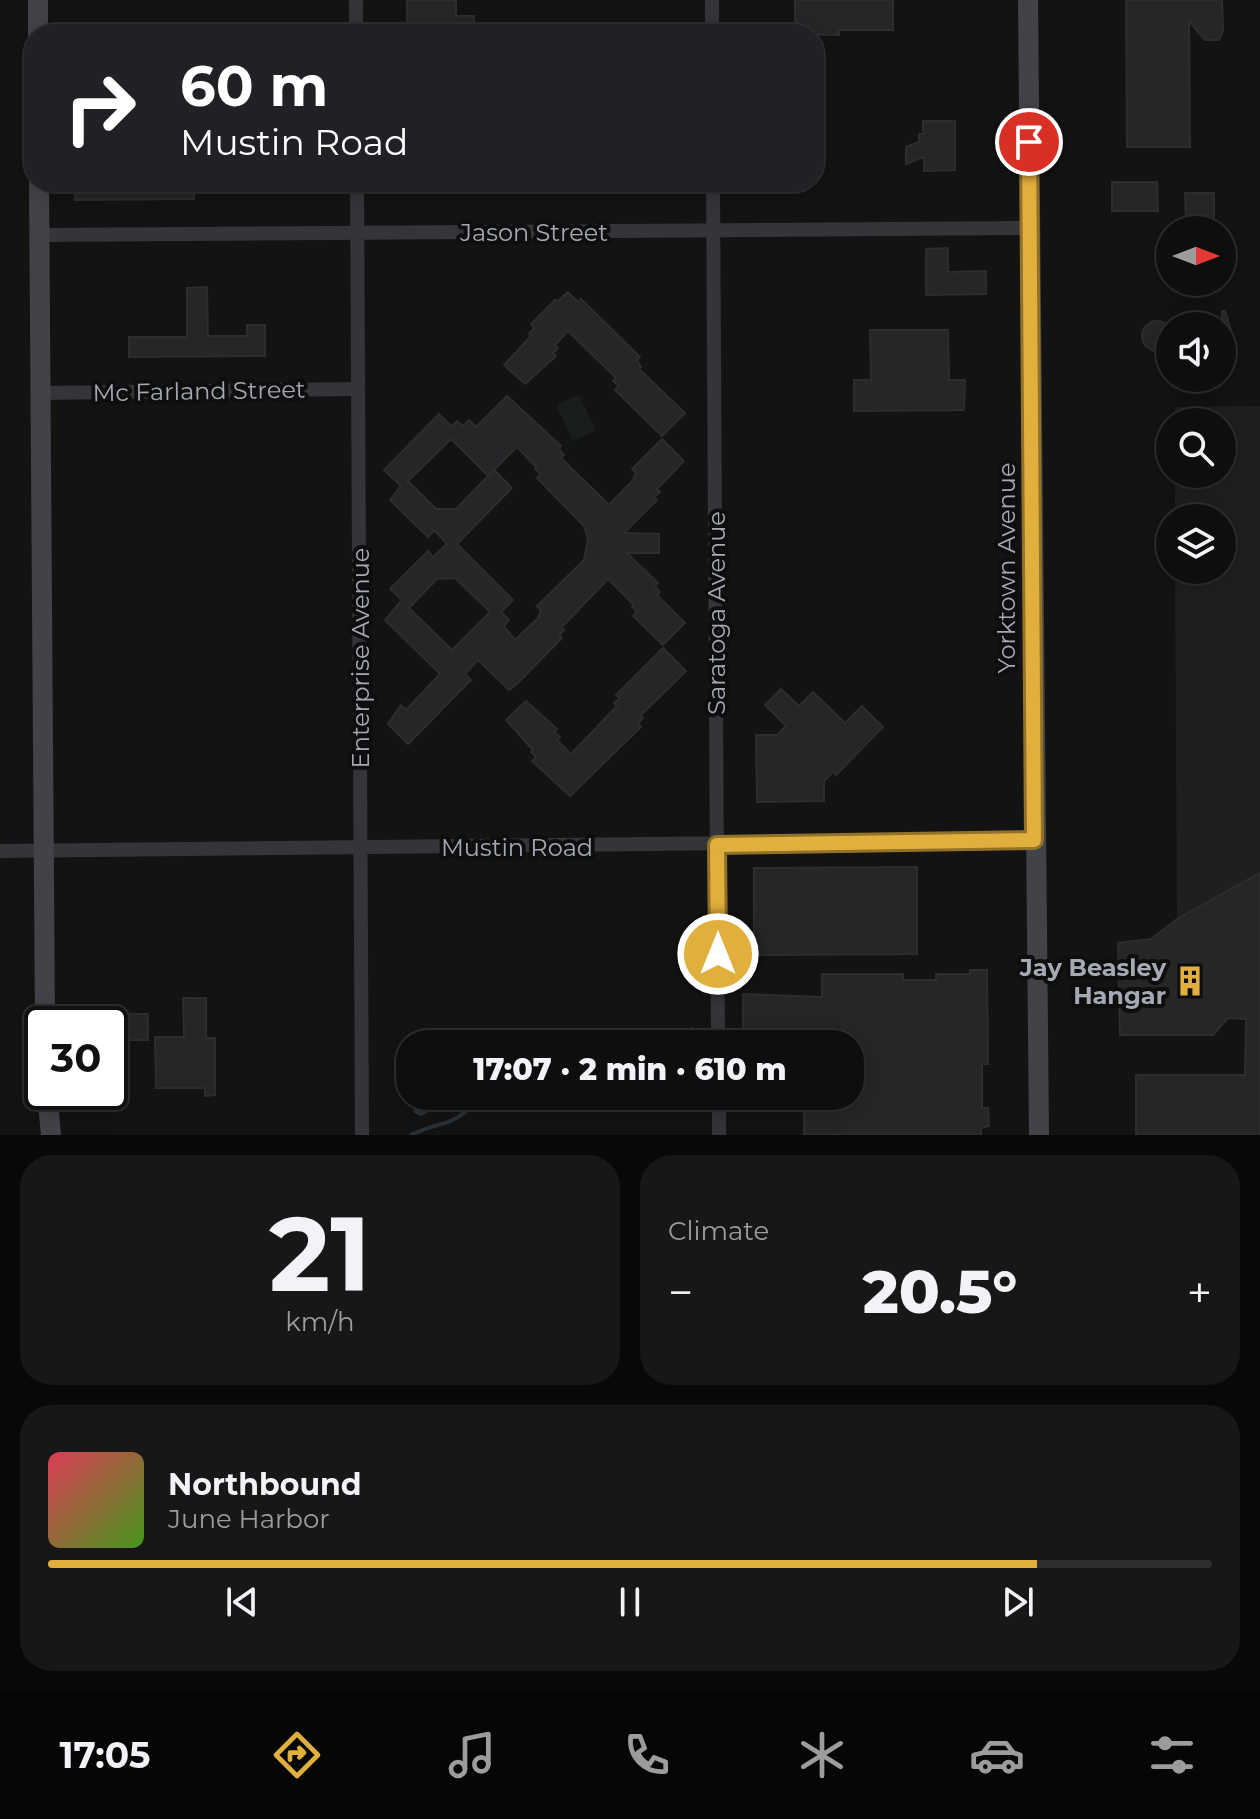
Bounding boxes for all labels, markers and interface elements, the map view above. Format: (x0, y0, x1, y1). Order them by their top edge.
text: 60 m (180, 52, 328, 120)
icon: right (48, 56, 152, 160)
pin (995, 108, 1063, 176)
text: Mustin Road (180, 120, 408, 164)
icon: arrive (1007, 120, 1051, 164)
north arrow (1156, 216, 1236, 296)
map controls (1156, 216, 1236, 584)
street label: Jason Street (459, 218, 608, 247)
button: sound (1156, 312, 1236, 392)
street label: Mc Farland Street (92, 375, 306, 407)
button: search (1156, 408, 1236, 488)
street label: Yorktown Avenue (992, 463, 1021, 673)
button: layers (1156, 504, 1236, 584)
street label: Saratoga Avenue (702, 511, 731, 715)
street label: Enterprise Avenue (346, 548, 375, 768)
street label: Mustin Road (441, 833, 593, 862)
position arrow (676, 912, 760, 996)
place label: Jay Beasley Hangar (1019, 953, 1167, 1010)
building icon: Jay Beasley Hangar (1173, 964, 1207, 998)
speed limit sign: 30 (24, 1006, 128, 1110)
text: 17:07 · 2 min · 610 m (473, 1051, 787, 1088)
text: 21 (269, 1190, 371, 1317)
text: Climate (668, 1215, 769, 1247)
text: 20.5° (863, 1255, 1017, 1328)
text: − (668, 1265, 693, 1319)
text: + (1187, 1265, 1212, 1319)
text: km/h (285, 1306, 355, 1338)
text: Northbound (168, 1466, 362, 1503)
text: June Harbor (168, 1503, 330, 1535)
icon: previous (220, 1580, 264, 1624)
icon: pause (608, 1580, 652, 1624)
icon: next (996, 1580, 1040, 1624)
icon: directions (269, 1727, 325, 1783)
icon: music (444, 1727, 500, 1783)
icon: phone (619, 1727, 675, 1783)
icon: climate (794, 1727, 850, 1783)
icon: car (969, 1727, 1025, 1783)
icon: filters (1144, 1727, 1200, 1783)
text: 17:05 (59, 1733, 151, 1777)

